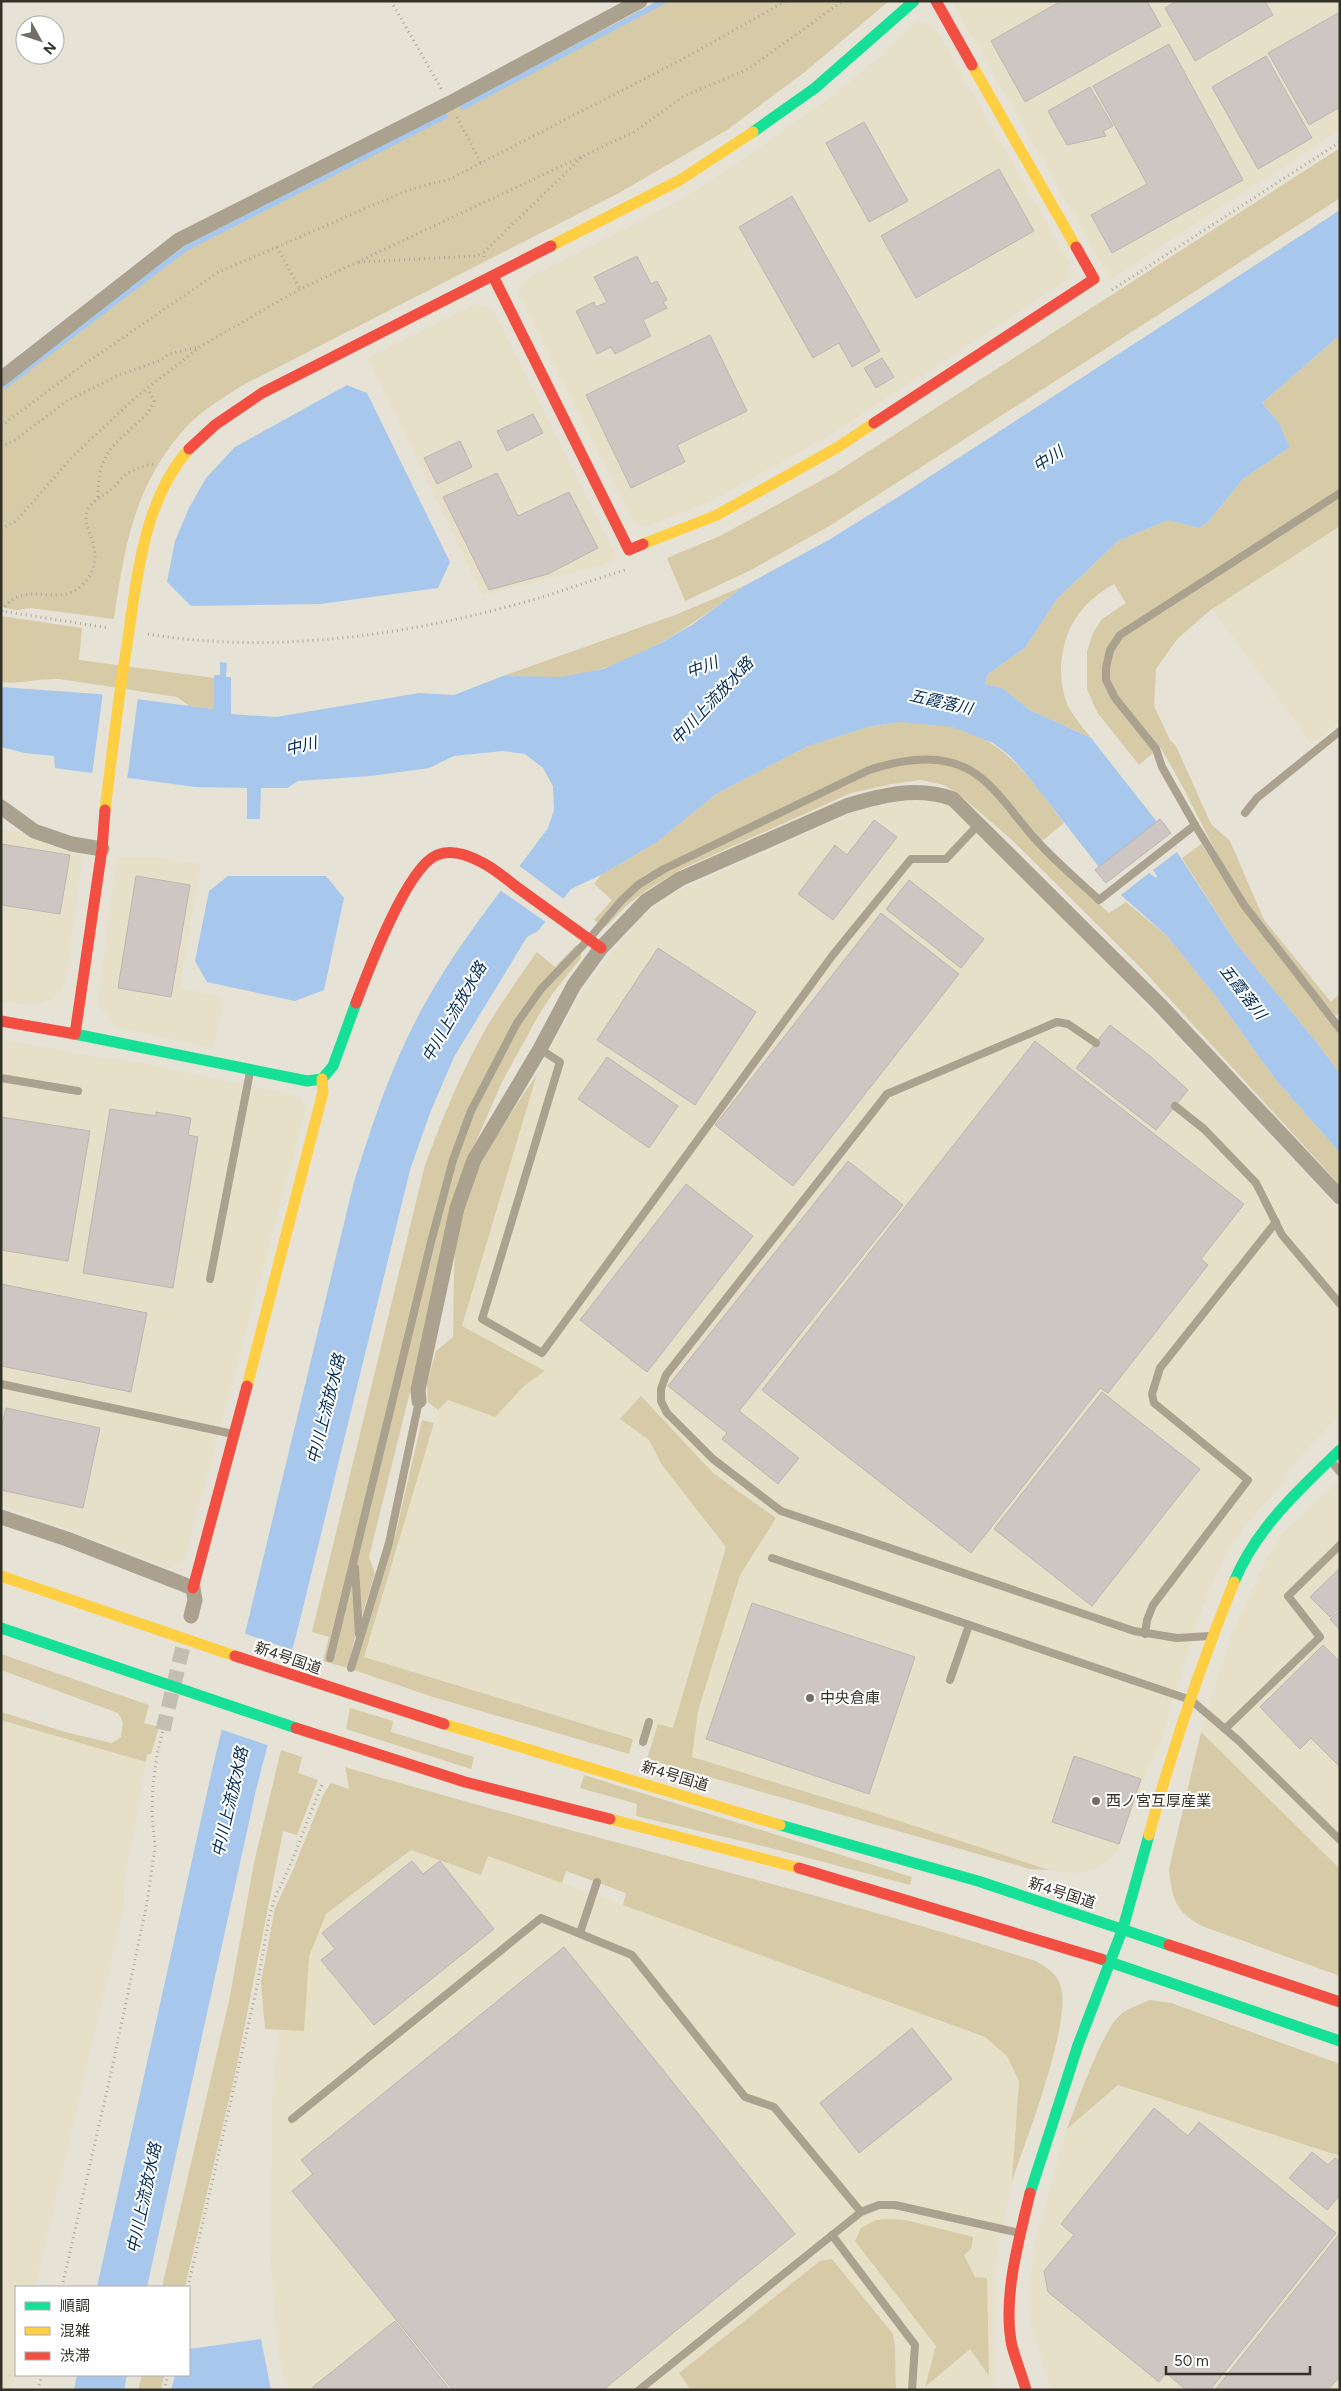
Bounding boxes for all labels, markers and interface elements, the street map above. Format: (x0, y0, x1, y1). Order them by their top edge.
north arrow (15, 15, 65, 65)
text: N (40, 38, 60, 58)
water label: 中川 (1029, 441, 1068, 476)
water label: 中川上流放水路 (667, 652, 758, 748)
water label: 中川 (684, 652, 722, 681)
water label: 五霞落川 (908, 686, 976, 719)
water label: 中川 (283, 733, 321, 759)
water label: 中川上流放水路 (418, 957, 491, 1065)
water label: 五霞落川 (1216, 961, 1271, 1025)
water label: 中川上流放水路 (303, 1350, 349, 1466)
street label: 新4号国道 (252, 1638, 324, 1678)
place label: 中央倉庫 (820, 1689, 880, 1707)
marker: 中央倉庫 (804, 1692, 816, 1704)
water label: 中川上流放水路 (208, 1743, 252, 1859)
street label: 新4号国道 (639, 1757, 711, 1795)
place label: 西ノ宮互厚産業 (1106, 1792, 1211, 1810)
marker: 西ノ宮互厚産業 (1090, 1795, 1102, 1807)
street label: 新4号国道 (1026, 1874, 1098, 1912)
water label: 中川上流放水路 (123, 2139, 165, 2255)
legend (15, 2286, 190, 2376)
text: 順調 (60, 2297, 90, 2315)
text: 混雑 (60, 2322, 90, 2340)
scale bar (1166, 2344, 1310, 2376)
text: 渋滞 (60, 2347, 90, 2365)
text: 50 m (1174, 2352, 1209, 2370)

